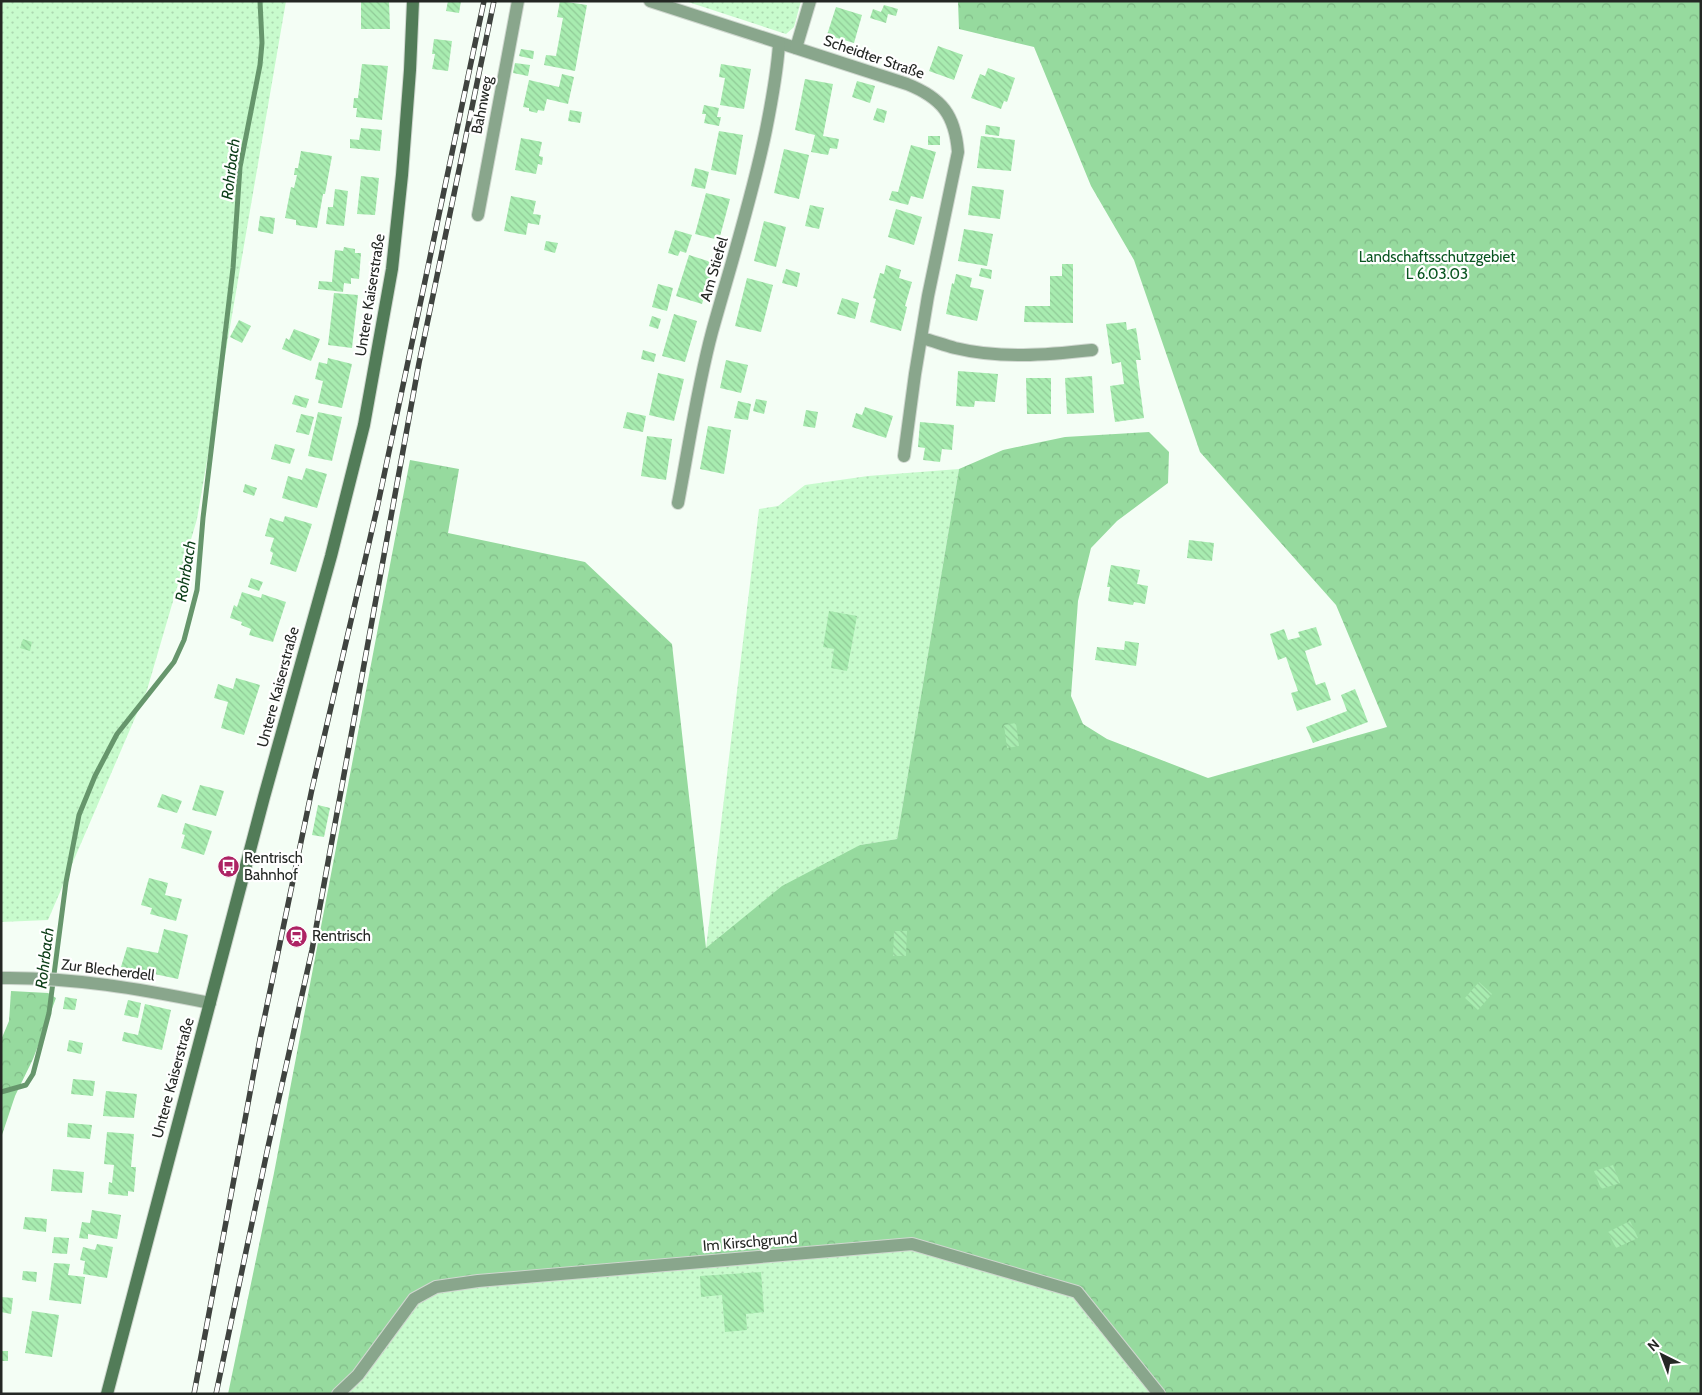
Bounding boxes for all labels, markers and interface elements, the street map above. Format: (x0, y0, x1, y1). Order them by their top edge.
street label: Scheidter Straße (821, 31, 927, 83)
street label: Bahnweg (468, 74, 497, 135)
water label: Rohrbach (217, 137, 244, 201)
street label: Untere Kaiserstraße (351, 232, 389, 358)
street label: Am Stiefel (696, 234, 732, 303)
park label: Landschaftsschutzgebiet L 6.03.03 (1359, 248, 1515, 283)
water label: Rohrbach (171, 539, 200, 603)
street label: Untere Kaiserstraße (253, 624, 303, 749)
place label: Rentrisch Bahnhof (244, 849, 303, 884)
bus stop icon: Rentrisch Bahnhof (216, 855, 240, 879)
station icon: Rentrisch (284, 924, 308, 948)
water label: Rohrbach (31, 926, 58, 990)
place label: Rentrisch (312, 927, 371, 945)
street label: Zur Blecherdell (60, 955, 156, 985)
street label: Untere Kaiserstraße (148, 1015, 198, 1140)
street label: Im Kirschgrund (702, 1229, 798, 1255)
north arrow (1637, 1330, 1687, 1380)
text: N (1644, 1335, 1663, 1355)

